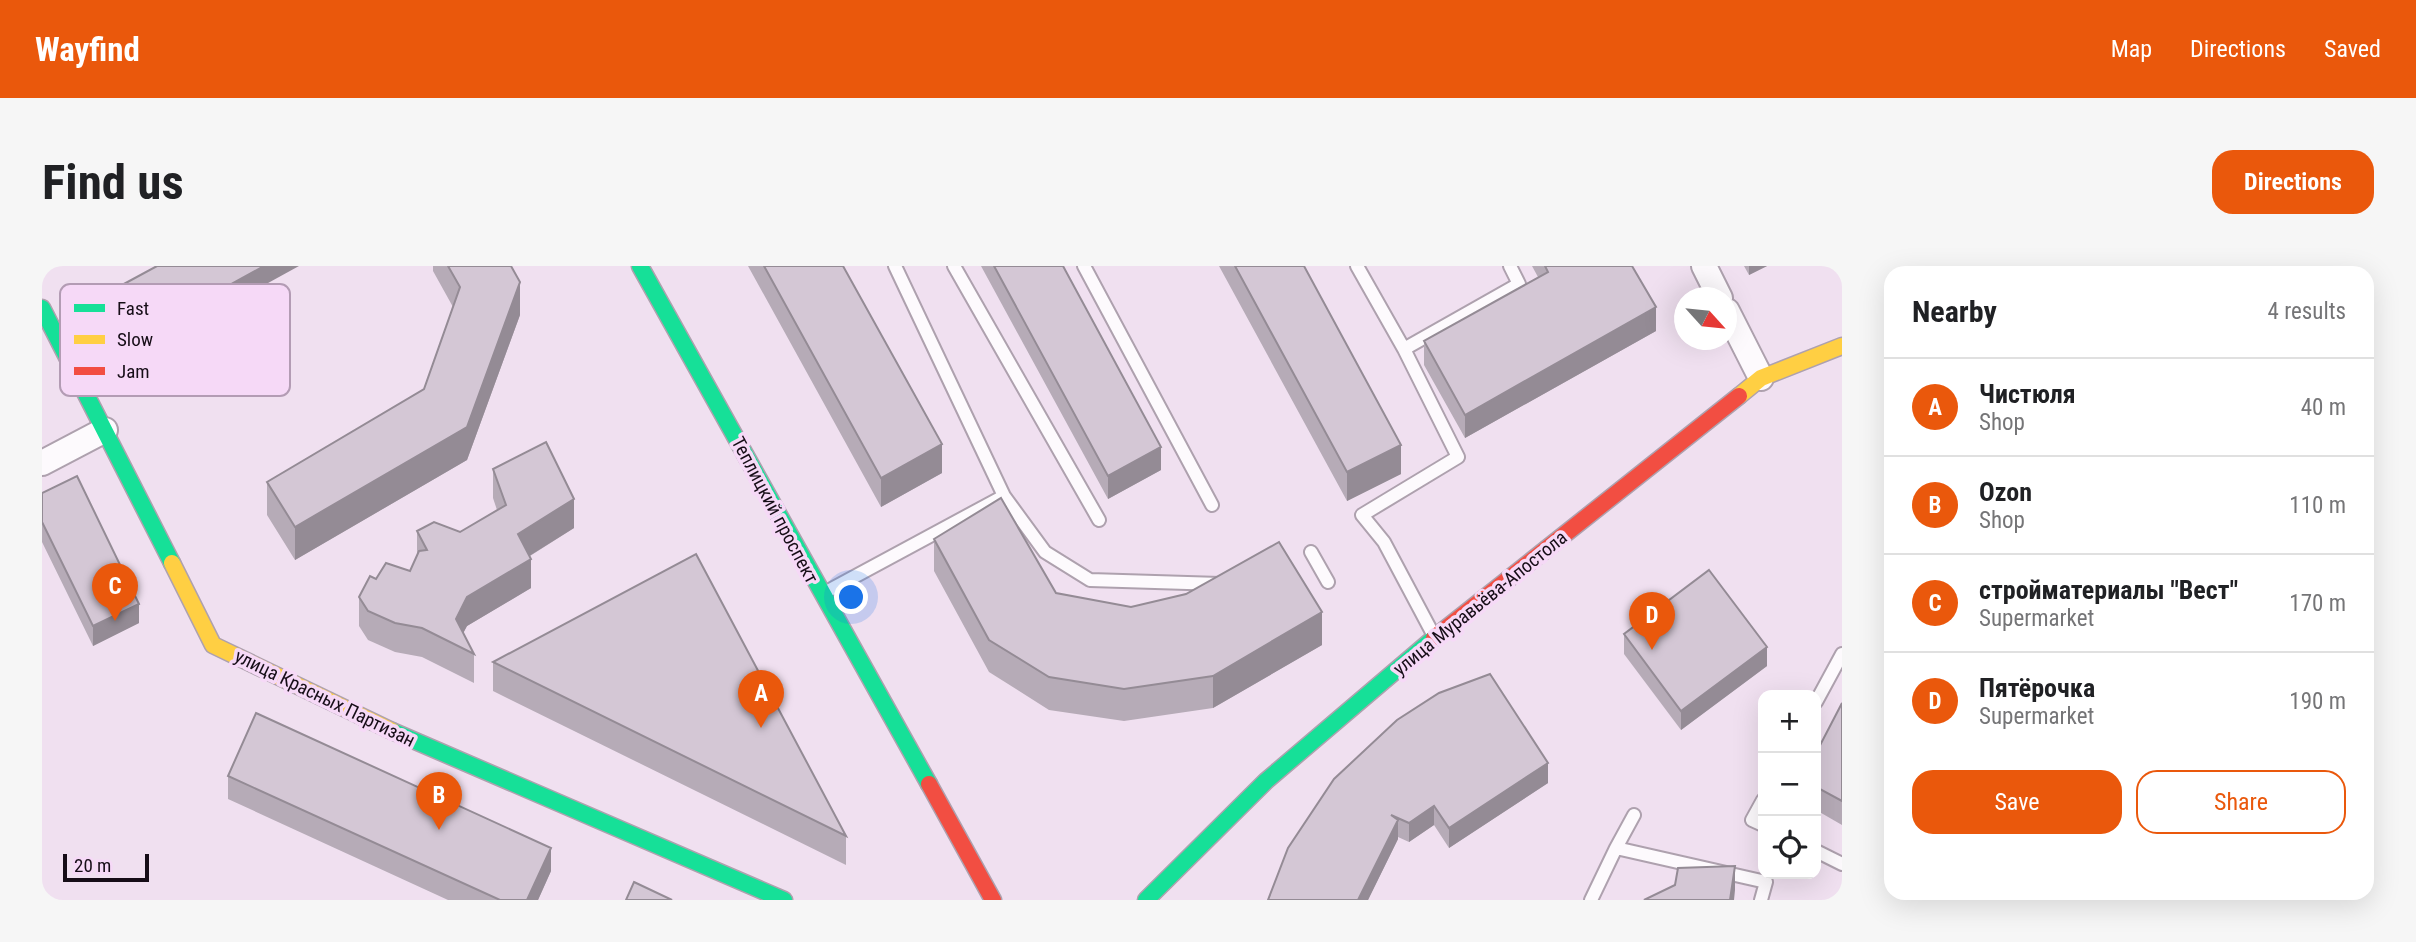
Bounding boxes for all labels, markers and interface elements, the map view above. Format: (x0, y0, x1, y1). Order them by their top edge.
text: Wayfind (35, 30, 140, 69)
text: Map (2111, 35, 2152, 63)
text: Directions (2190, 35, 2286, 63)
text: Saved (2324, 35, 2381, 63)
button: Directions (2212, 150, 2374, 214)
text: Find us (42, 154, 184, 211)
legend (60, 284, 290, 396)
north arrow (1674, 287, 1737, 350)
text: Nearby (1912, 294, 1997, 329)
text: Fast (117, 297, 149, 320)
text: 4 results (2268, 298, 2346, 325)
text: Slow (117, 328, 153, 351)
text: Jam (117, 360, 150, 383)
text: Чистюля (1979, 379, 2076, 409)
text: A (1928, 394, 1942, 421)
text: 40 m (2301, 394, 2346, 421)
text: Shop (1979, 409, 2025, 436)
street label: Теплицкий проспект (727, 433, 823, 587)
text: Ozon (1979, 477, 2032, 507)
text: B (1929, 492, 1941, 519)
text: 110 m (2289, 492, 2346, 519)
text: Shop (1979, 507, 2025, 534)
street label: улица Муравьёва-Апостола (1389, 526, 1571, 680)
pin: C (92, 563, 138, 621)
text: стройматериалы "Вест" (1979, 575, 2238, 605)
your location (834, 580, 868, 614)
text: C (1928, 590, 1942, 617)
text: 170 m (2289, 590, 2346, 617)
pin: D (1629, 592, 1675, 650)
text: Supermarket (1979, 605, 2094, 632)
street label: улица Красных Партизан (231, 644, 419, 752)
pin: A (738, 670, 784, 728)
text: Пятёрочка (1979, 673, 2095, 703)
text: D (1929, 688, 1942, 715)
text: 190 m (2289, 688, 2346, 715)
map controls (1758, 690, 1821, 879)
button: + (1758, 690, 1821, 753)
text: Supermarket (1979, 703, 2094, 730)
button: − (1758, 753, 1821, 816)
button: Save (1912, 770, 2122, 834)
button: Share (2136, 770, 2346, 834)
pin: B (416, 772, 462, 830)
button: locate (1758, 816, 1821, 879)
scale bar (63, 851, 149, 883)
text: 20 m (74, 854, 111, 877)

